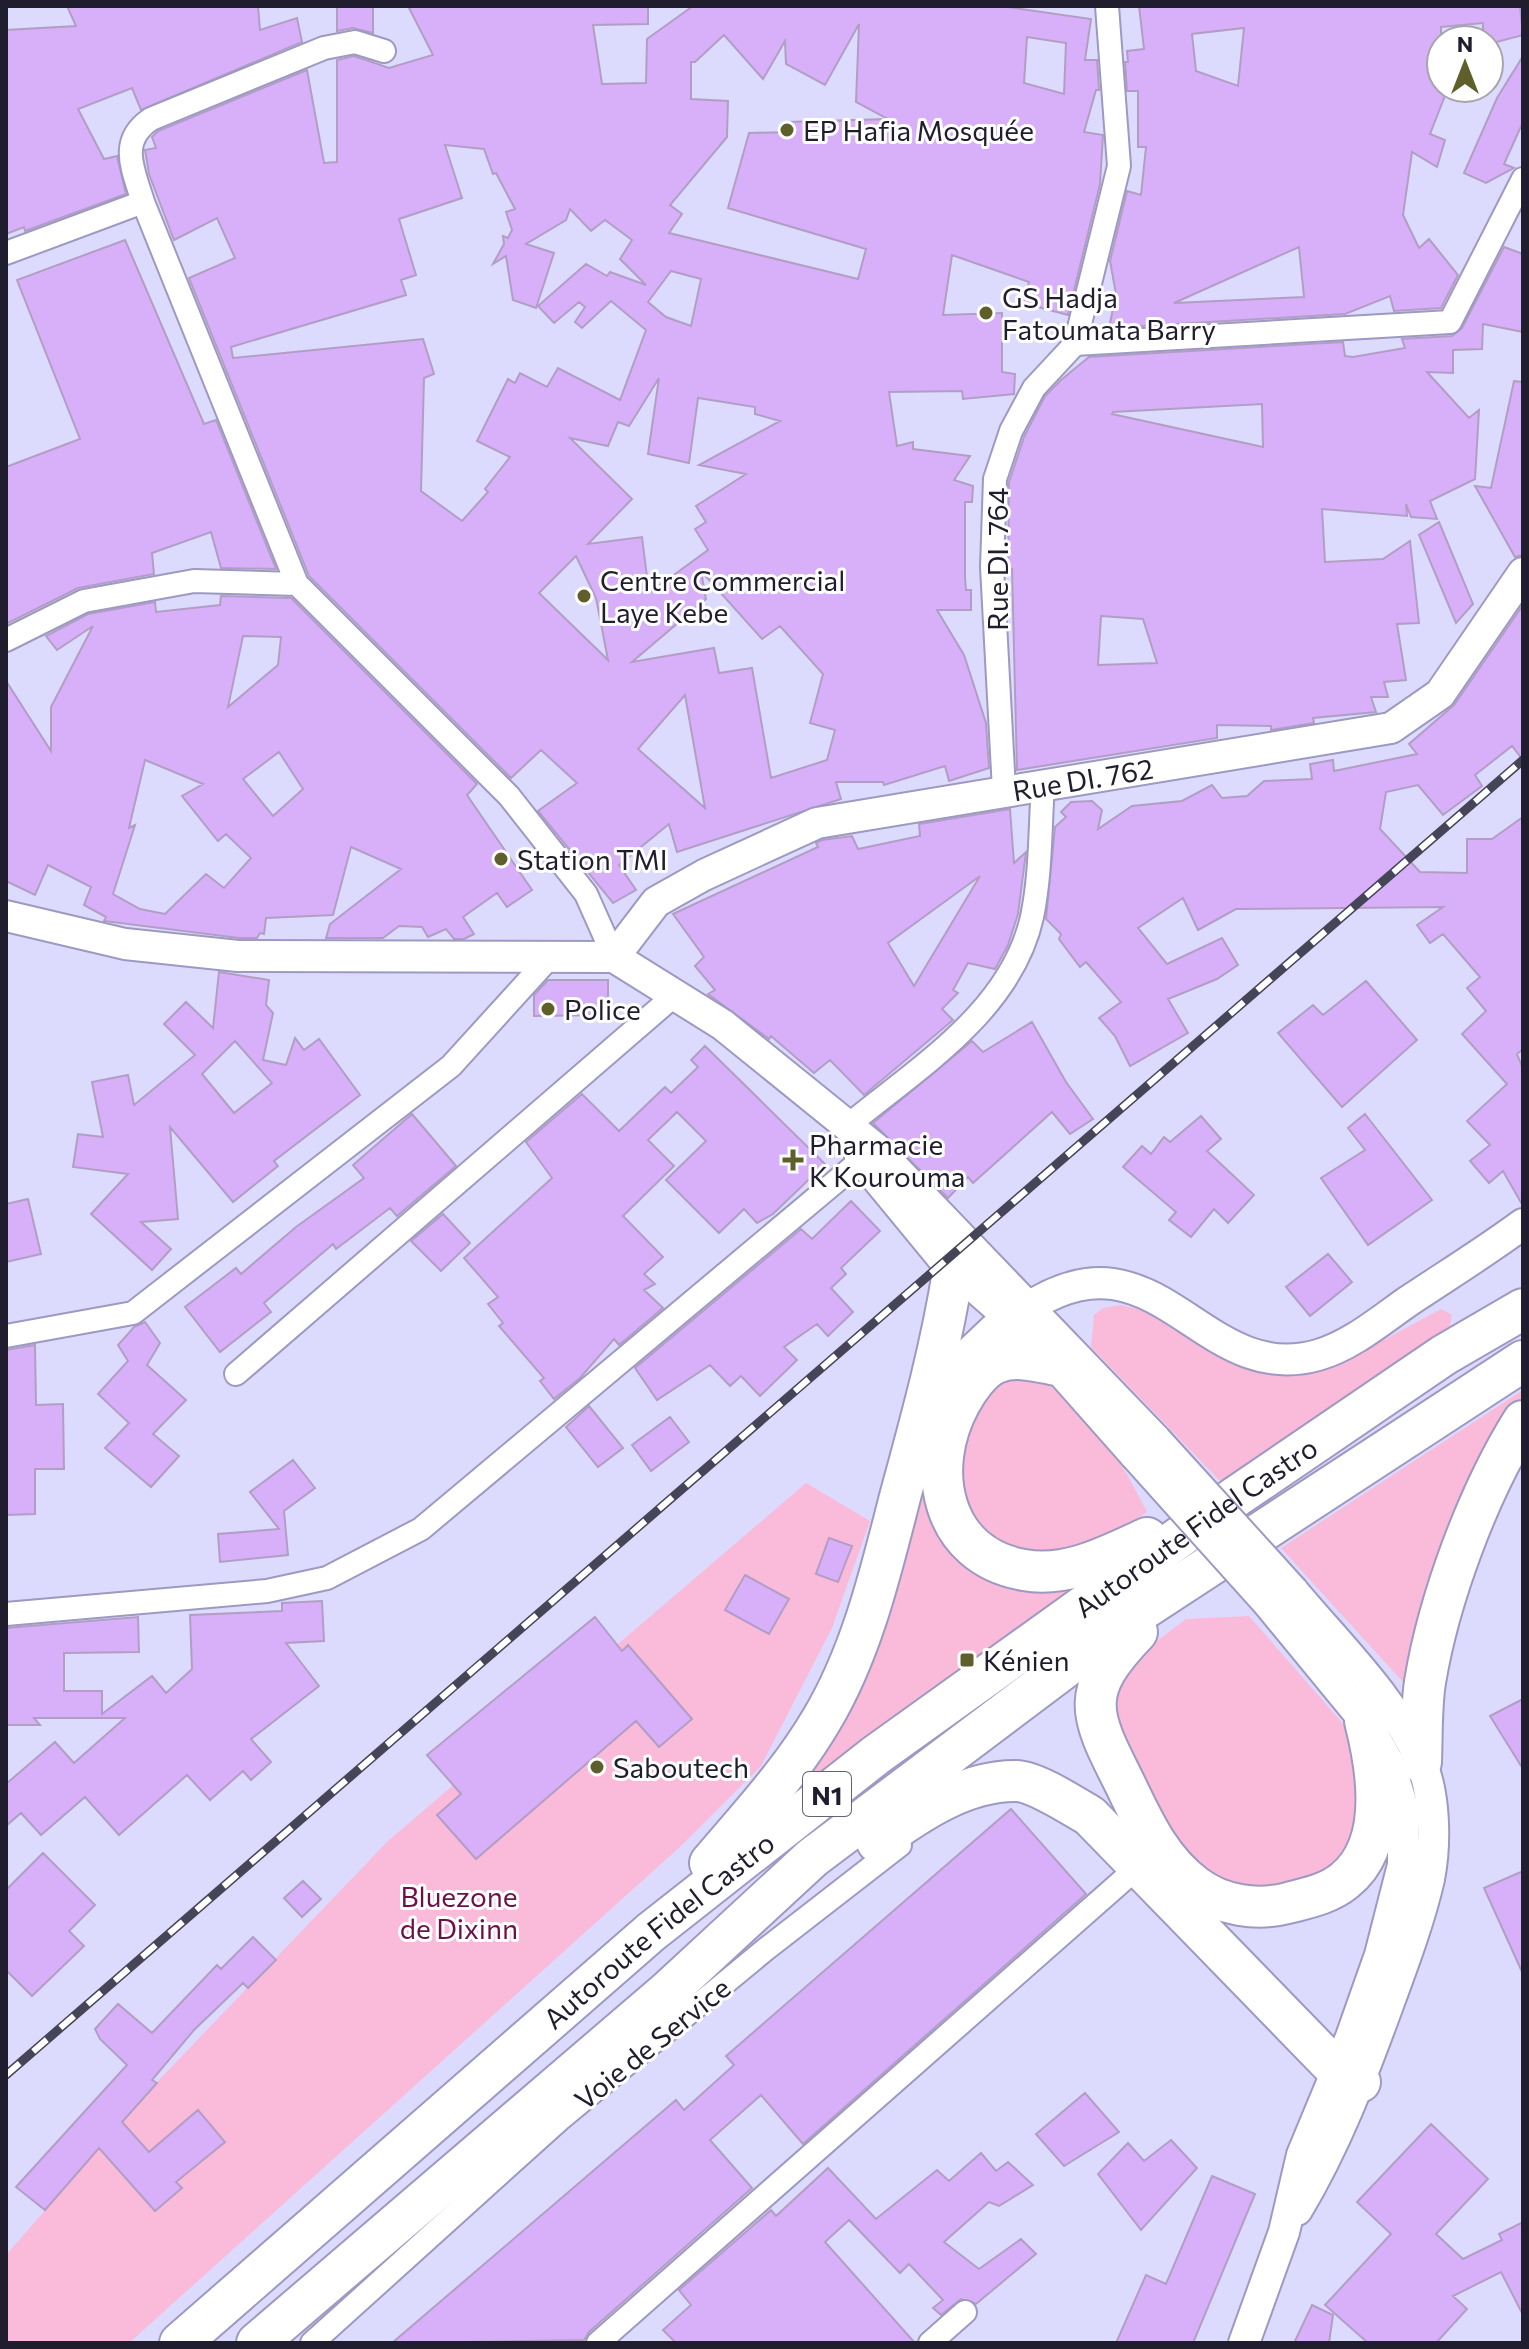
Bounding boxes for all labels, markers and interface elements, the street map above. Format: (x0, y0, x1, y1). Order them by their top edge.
north arrow (1425, 24, 1505, 104)
text: N (1457, 30, 1473, 57)
place label: EP Hafia Mosquée (803, 113, 1034, 147)
marker: EP Hafia Mosquée (778, 121, 796, 139)
place label: GS Hadja Fatoumata Barry (1002, 280, 1216, 346)
marker: GS Hadja Fatoumata Barry (977, 304, 995, 322)
street label: Rue DI. 764 (980, 487, 1014, 631)
place label: Centre Commercial Laye Kebe (600, 563, 845, 629)
marker: Centre Commercial Laye Kebe (575, 587, 593, 605)
street label: Rue DI. 762 (1010, 751, 1156, 807)
place label: Station TMI (517, 842, 668, 876)
marker: Station TMI (492, 850, 510, 868)
place label: Police (564, 992, 641, 1026)
marker: Police (539, 1000, 557, 1018)
place label: Pharmacie K Kourouma (809, 1127, 965, 1193)
marker: Pharmacie K Kourouma (784, 1151, 802, 1169)
street label: Autoroute Fidel Castro (1067, 1430, 1323, 1624)
place label: Kénien (983, 1643, 1070, 1677)
marker: Kénien (958, 1651, 976, 1669)
place label: Saboutech (613, 1750, 749, 1784)
marker: Saboutech (588, 1758, 606, 1776)
road number: N1 (803, 1772, 851, 1816)
street label: Autoroute Fidel Castro (536, 1825, 781, 2035)
park label: Bluezone de Dixinn (400, 1879, 518, 1945)
street label: Voie de Service (567, 1970, 737, 2116)

